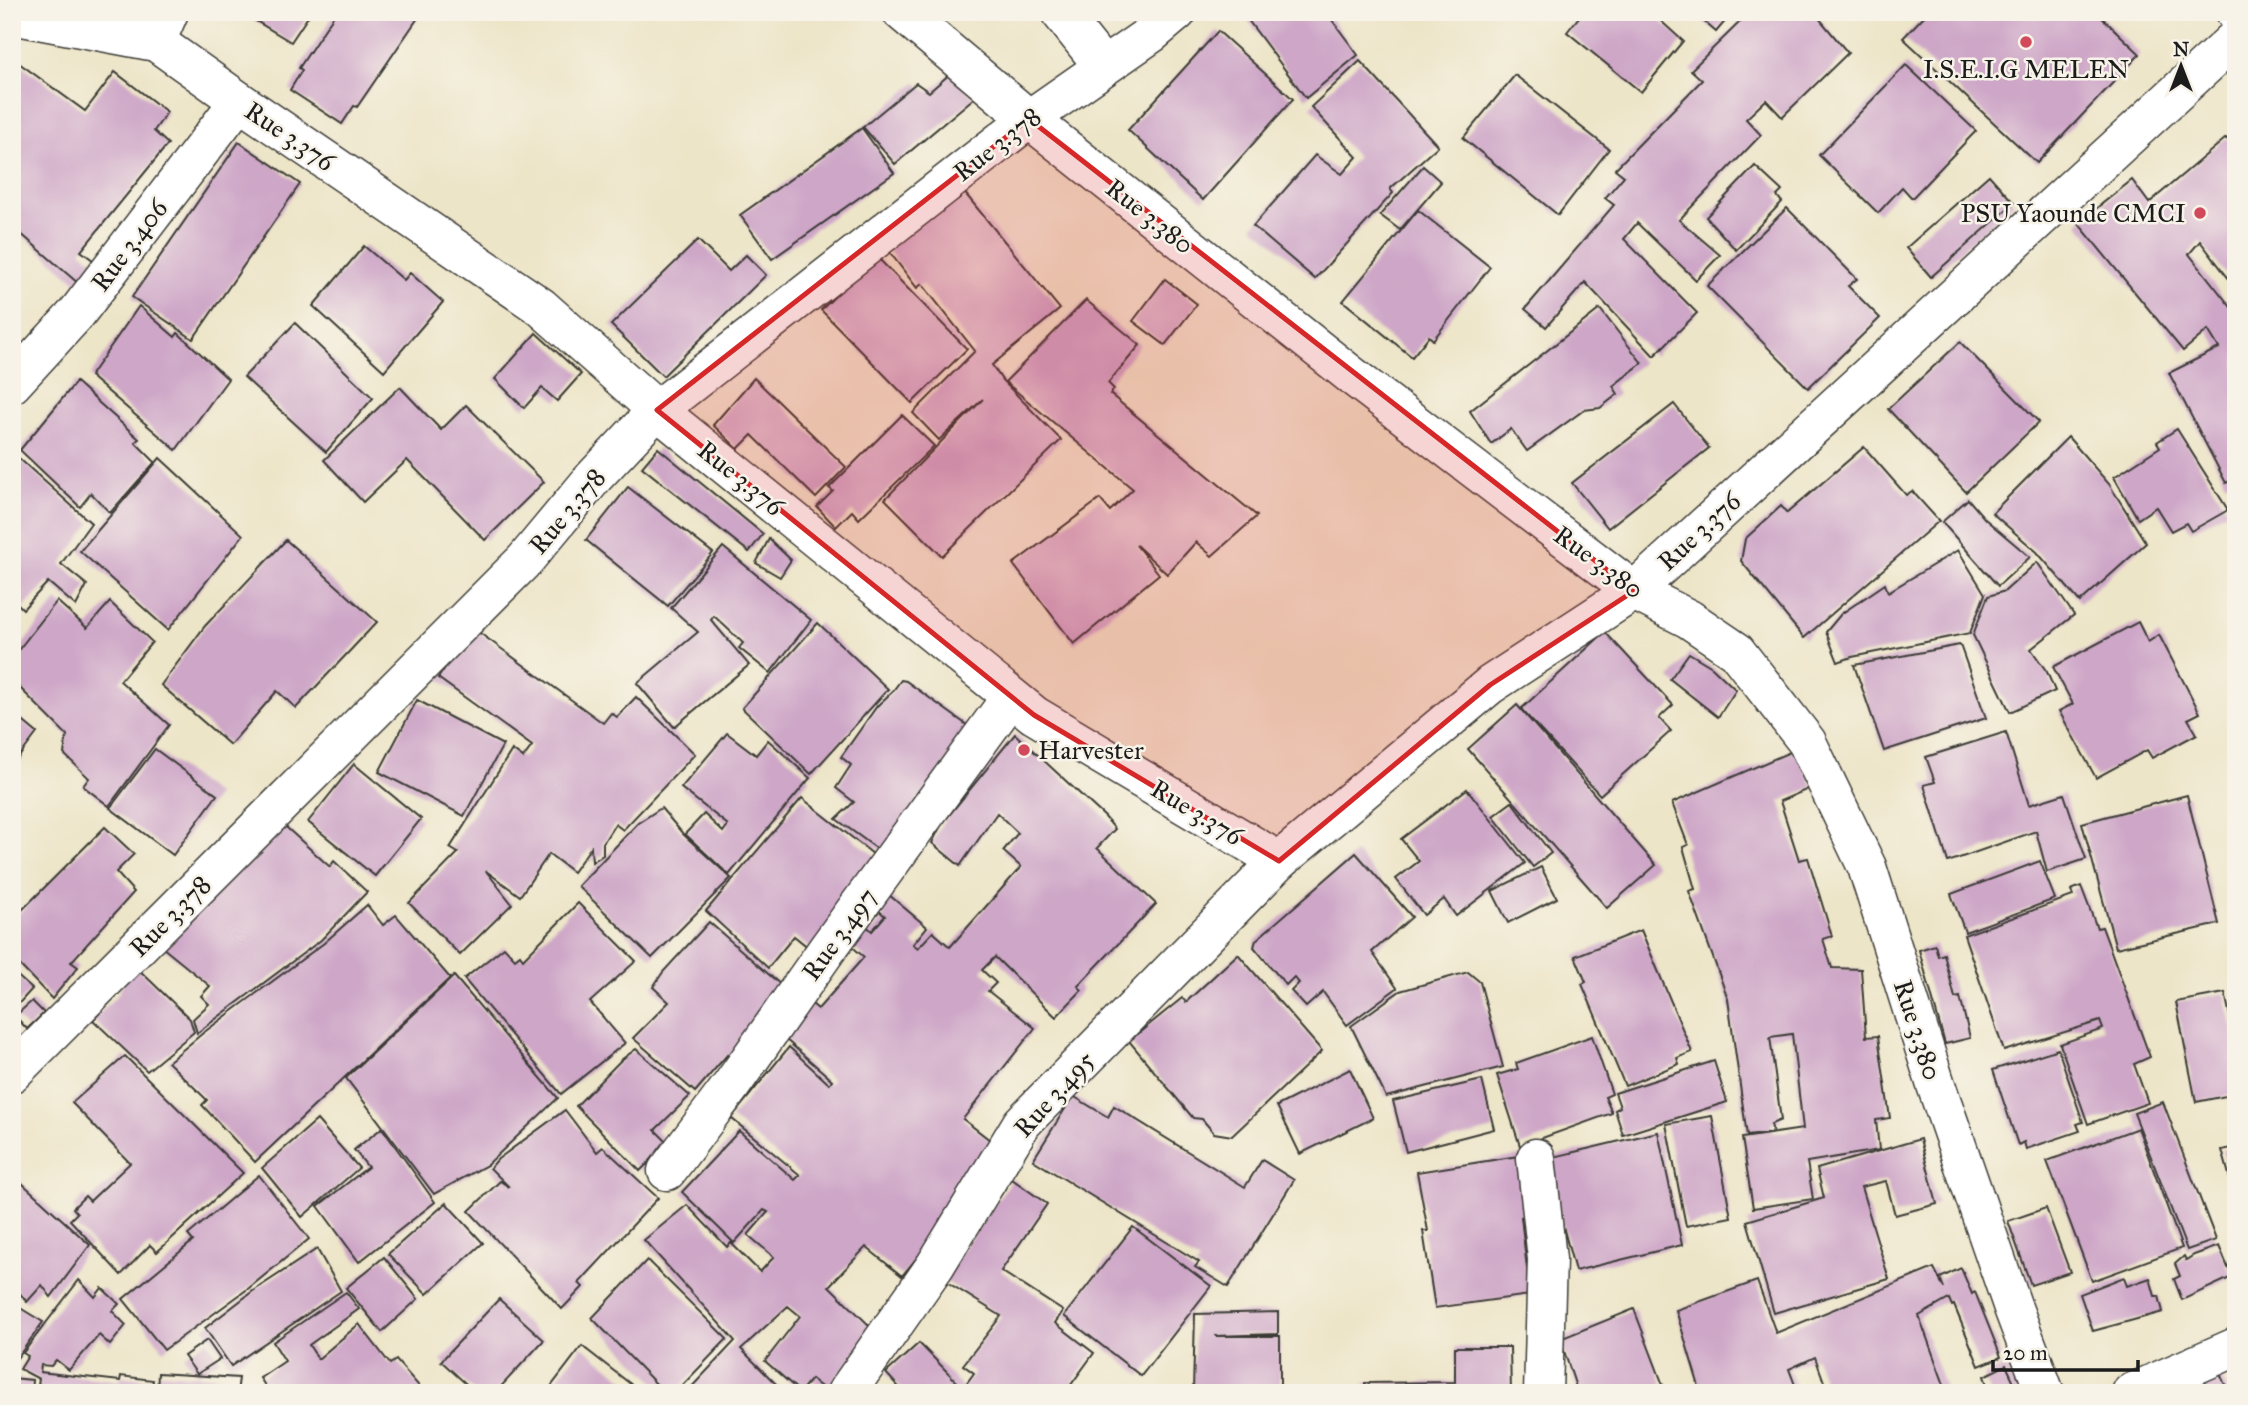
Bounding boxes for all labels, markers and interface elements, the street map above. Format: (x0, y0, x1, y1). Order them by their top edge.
north arrow (2146, 32, 2216, 102)
marker: I.S.E.I.G MELEN (2018, 34, 2034, 50)
text: N (2173, 38, 2189, 61)
place label: I.S.E.I.G MELEN (1923, 53, 2129, 85)
street label: Rue 3.376 (239, 94, 342, 178)
street label: Rue 3.378 (947, 100, 1047, 188)
street label: Rue 3.380 (1099, 172, 1201, 260)
street label: Rue 3.406 (84, 192, 174, 297)
place label: PSU Yaounde CMCI (1960, 197, 2186, 229)
marker: PSU Yaounde CMCI (2192, 205, 2208, 221)
street label: Rue 3.376 (691, 434, 791, 523)
street label: Rue 3.378 (522, 462, 612, 560)
street label: Rue 3.376 (1651, 484, 1748, 577)
street label: Rue 3.380 (1548, 519, 1650, 605)
place label: Harvester (1038, 734, 1144, 766)
marker: Harvester (1016, 742, 1032, 758)
street label: Rue 3.376 (1145, 772, 1249, 852)
street label: Rue 3.378 (123, 869, 217, 963)
street label: Rue 3.497 (795, 881, 883, 987)
street label: Rue 3.380 (1887, 976, 1949, 1084)
street label: Rue 3.495 (1007, 1044, 1101, 1144)
scale bar (1993, 1328, 2138, 1372)
text: 20 m (2003, 1340, 2048, 1366)

